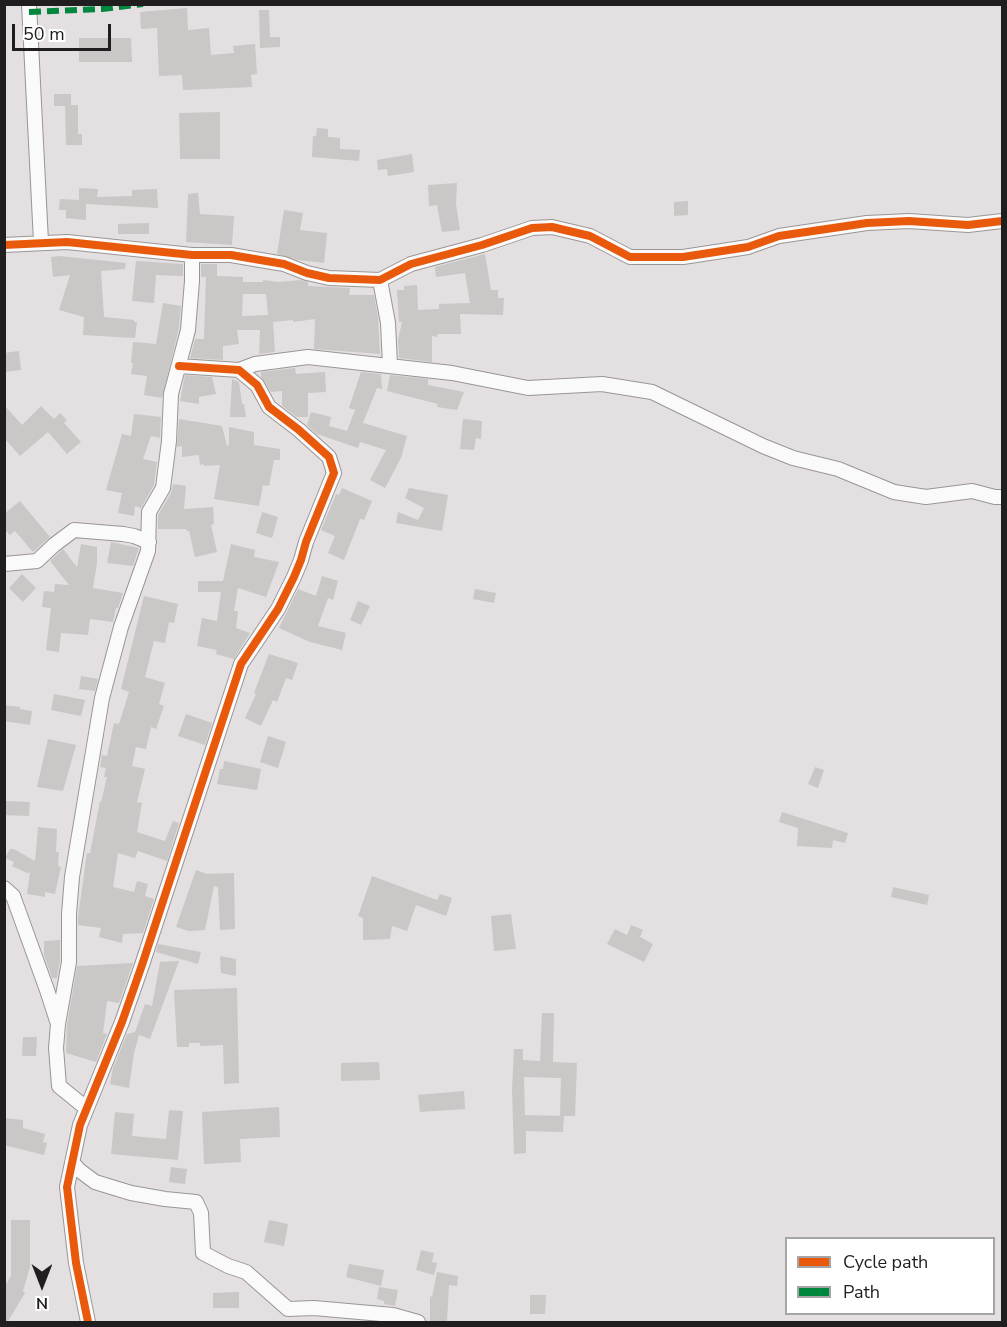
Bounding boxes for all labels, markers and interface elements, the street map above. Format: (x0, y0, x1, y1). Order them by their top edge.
scale bar (15, 12, 114, 50)
text: 50 m (23, 22, 65, 46)
legend (785, 1237, 995, 1315)
text: Cycle path (843, 1250, 928, 1274)
north arrow (12, 1255, 72, 1315)
text: Path (843, 1280, 880, 1304)
text: N (36, 1292, 48, 1314)

